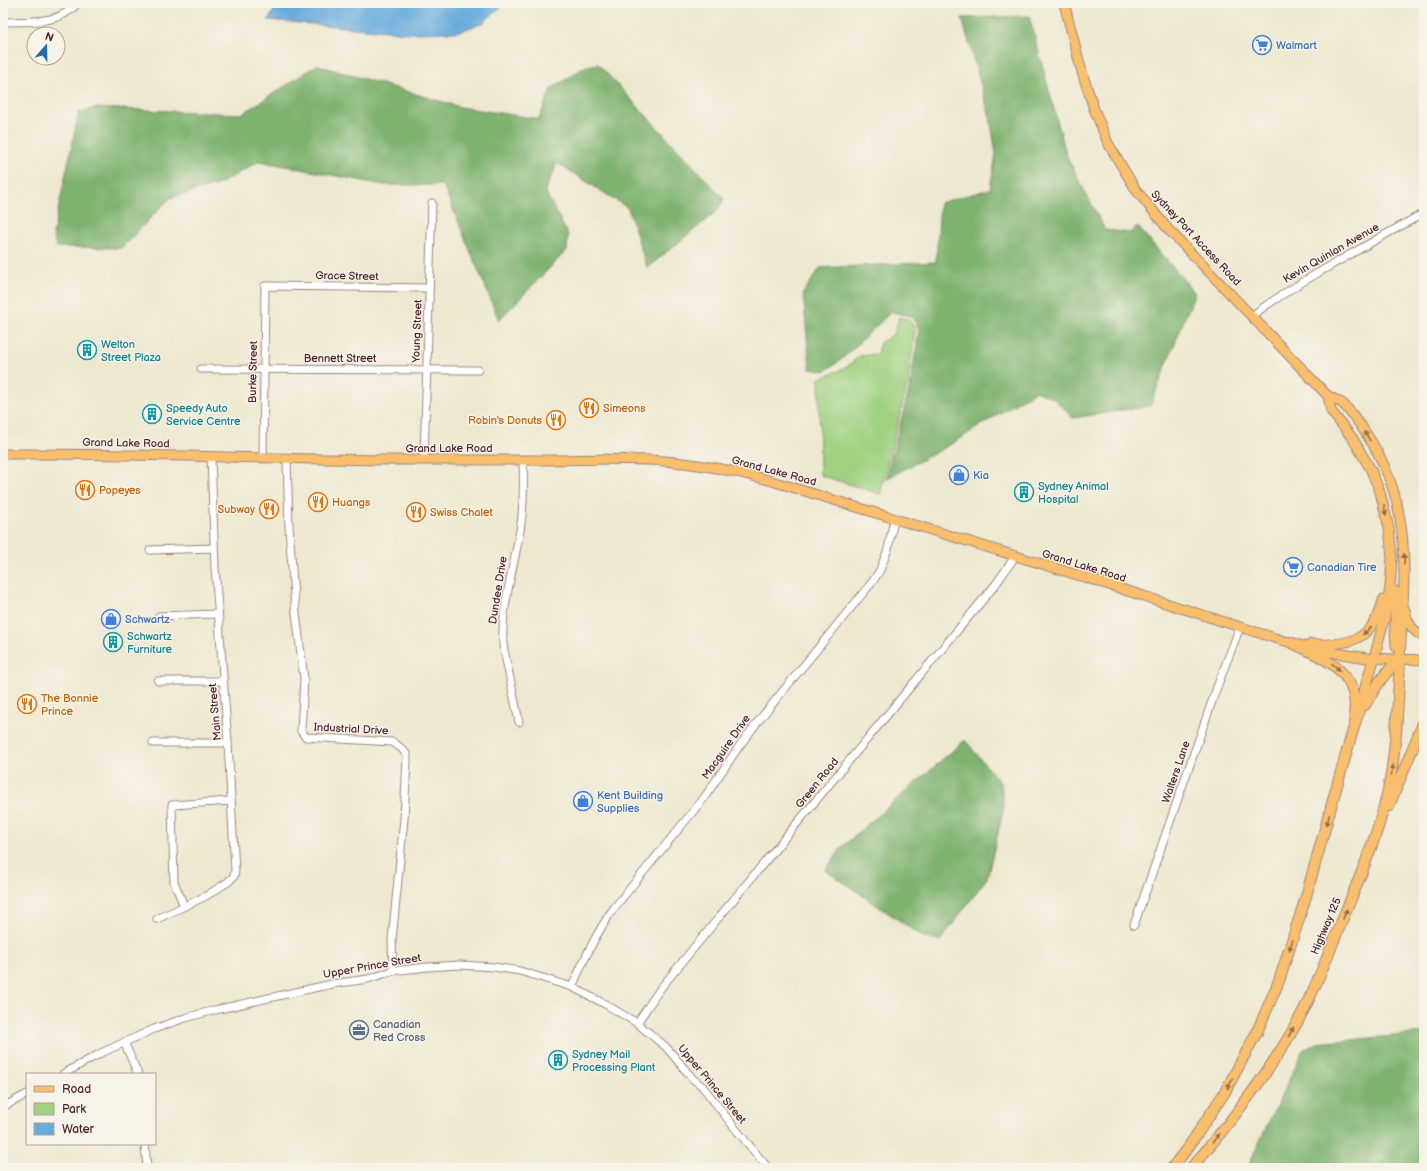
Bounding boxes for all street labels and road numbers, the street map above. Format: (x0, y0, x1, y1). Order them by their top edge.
street label: Sydney Port Access Road (1148, 188, 1244, 288)
street label: Kevin Quinlan Avenue (1281, 220, 1382, 286)
street label: Grace Street (315, 269, 380, 283)
street label: Young Street (409, 299, 425, 364)
street label: Burke Street (246, 340, 260, 403)
street label: Bennett Street (304, 352, 377, 365)
street label: Grand Lake Road (82, 436, 170, 450)
street label: Grand Lake Road (405, 442, 493, 455)
street label: Grand Lake Road (730, 453, 818, 489)
street label: Grand Lake Road (1040, 547, 1128, 585)
street label: Dundee Drive (486, 555, 510, 625)
street label: Main Street (206, 682, 224, 741)
street label: Macguire Drive (699, 712, 753, 782)
street label: Industrial Drive (313, 721, 389, 737)
street label: Walters Lane (1159, 739, 1193, 805)
street label: Green Road (793, 755, 841, 811)
street label: Highway 125 (1308, 895, 1344, 957)
street label: Upper Prince Street (322, 951, 423, 981)
street label: Upper Prince Street (675, 1042, 749, 1127)

